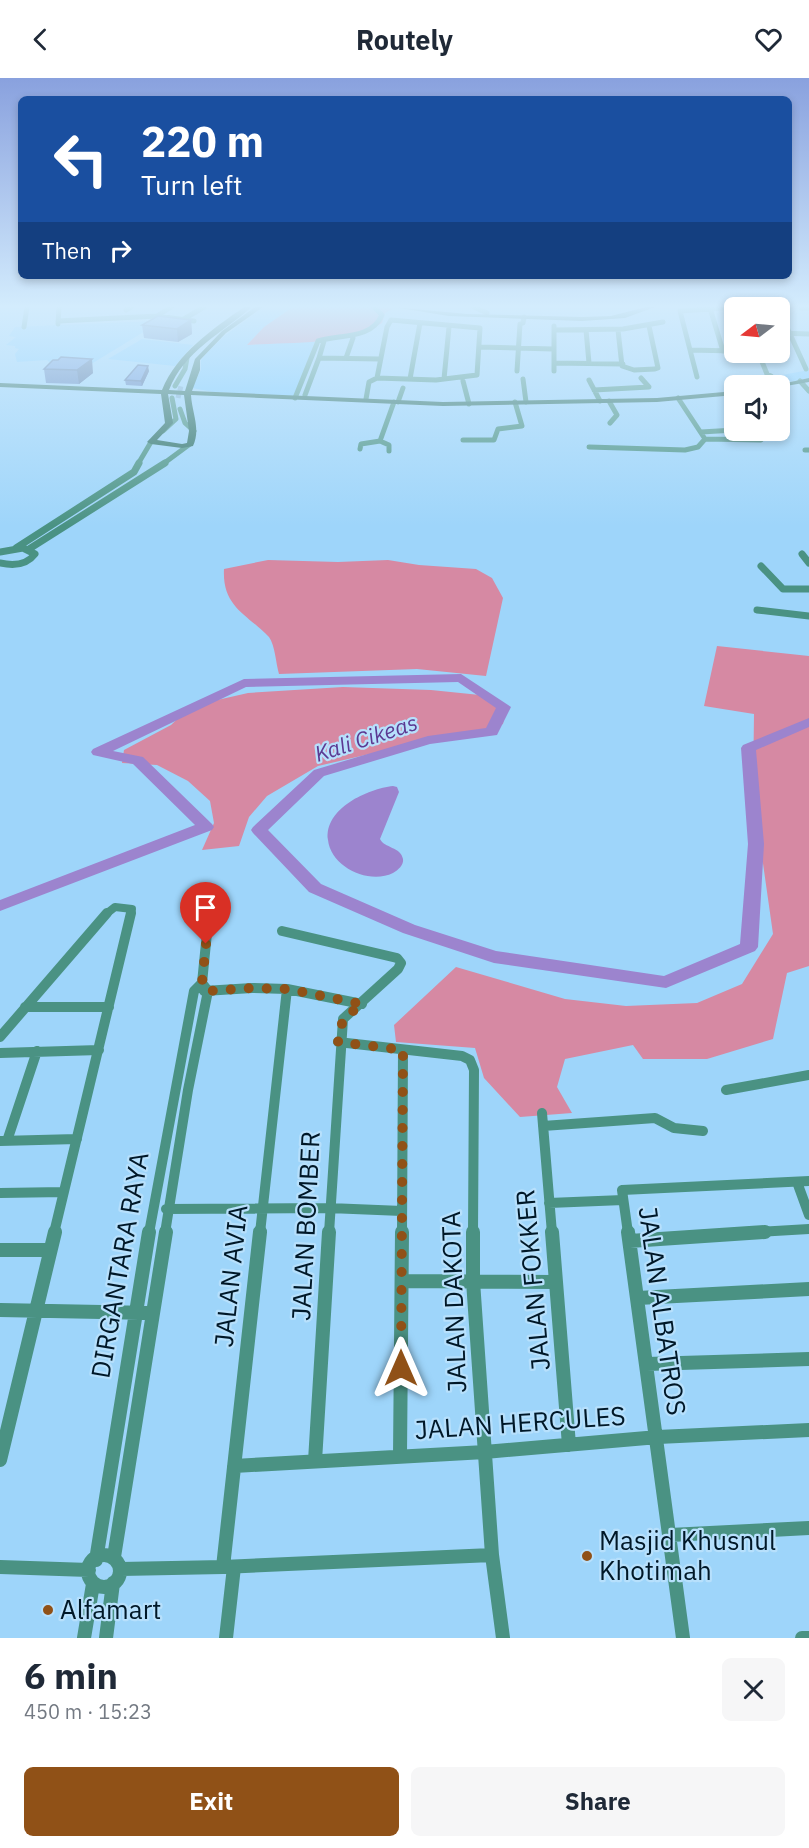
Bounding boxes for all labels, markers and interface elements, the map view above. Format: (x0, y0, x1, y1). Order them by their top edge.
text: Routely (356, 22, 453, 57)
icon: back (24, 23, 57, 56)
icon: heart (752, 23, 785, 56)
text: 220 m (141, 114, 264, 169)
icon: left (42, 120, 120, 198)
text: Turn left (141, 167, 242, 202)
icon: right (104, 234, 137, 267)
text: Then (42, 236, 92, 265)
north arrow (724, 297, 790, 363)
map controls (724, 297, 790, 441)
button: sound (724, 375, 790, 441)
water label: Kali Cikeas (311, 707, 421, 768)
pin (180, 882, 231, 944)
icon: arrive (189, 891, 222, 924)
street label: JALAN BOMBER (283, 1130, 327, 1322)
street label: DIRGANTARA RAYA (82, 1149, 156, 1381)
street label: JALAN FOKKER (507, 1188, 557, 1372)
street label: JALAN AVIA (206, 1203, 254, 1349)
street label: JALAN ALBATROS (631, 1204, 694, 1418)
street label: JALAN DAKOTA (433, 1210, 473, 1394)
position arrow (369, 1336, 433, 1400)
street label: JALAN HERCULES (413, 1398, 627, 1446)
place label: Masjid Khusnul Khotimah (599, 1523, 776, 1587)
marker: Masjid Khusnul Khotimah (580, 1549, 594, 1563)
place label: Alfamart (60, 1592, 161, 1626)
marker: Alfamart (41, 1603, 55, 1617)
text: 6 min (24, 1652, 118, 1699)
button: close (722, 1658, 785, 1721)
text: 450 m · 15:23 (24, 1698, 152, 1725)
button: Exit (24, 1767, 399, 1836)
button: Share (411, 1767, 785, 1836)

